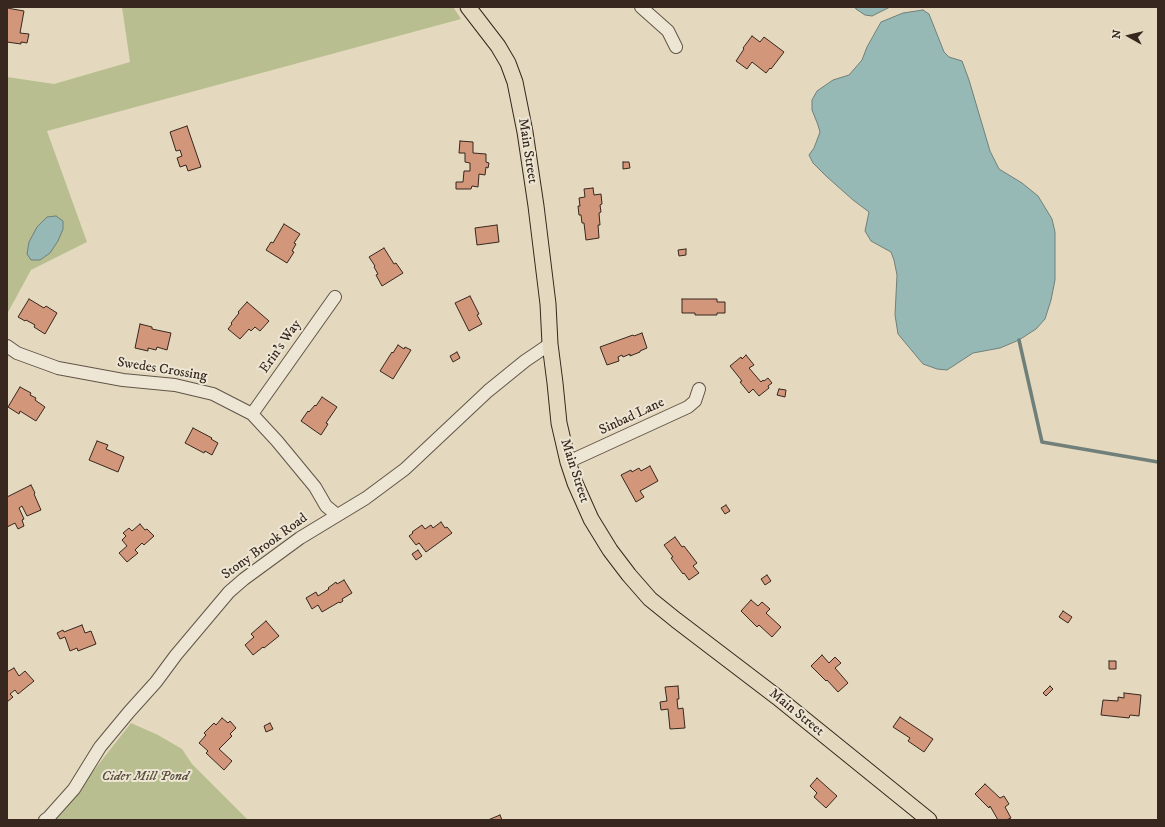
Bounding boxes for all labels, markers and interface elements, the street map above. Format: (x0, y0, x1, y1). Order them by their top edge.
north arrow (1109, 16, 1149, 56)
text: N (1110, 29, 1125, 40)
street label: Main Street (514, 117, 540, 185)
street label: Erin's Way (256, 317, 306, 377)
street label: Swedes Crossing (116, 355, 208, 385)
street label: Sinbad Lane (597, 395, 667, 439)
street label: Main Street (556, 437, 592, 505)
street label: Stony Brook Road (219, 510, 311, 584)
street label: Main Street (765, 686, 827, 740)
park label: Cider Mill Pond (101, 769, 189, 785)

